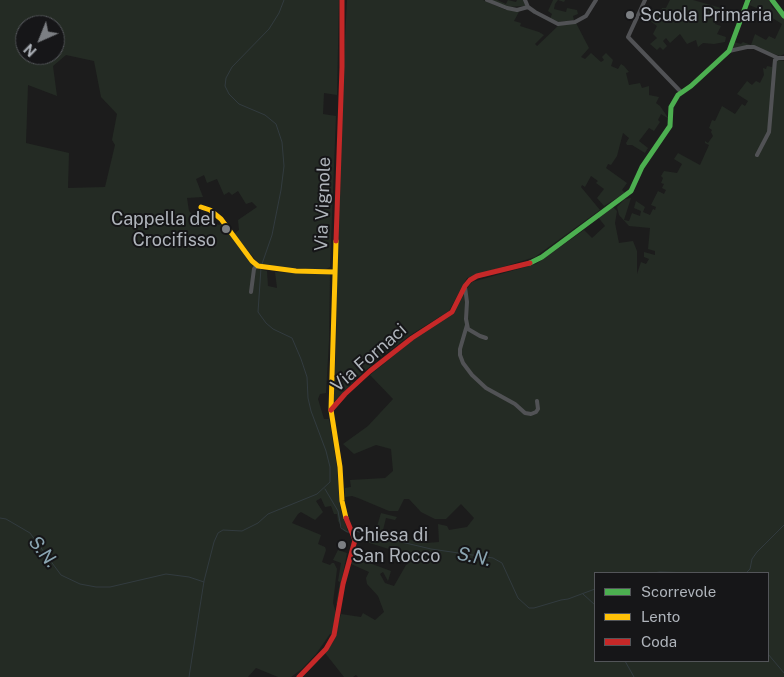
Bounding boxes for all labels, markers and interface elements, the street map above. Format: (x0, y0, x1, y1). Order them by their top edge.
place label: Scuola Primaria (640, 4, 772, 26)
marker: Scuola Primaria (624, 9, 636, 21)
north arrow (15, 15, 65, 65)
text: N (21, 41, 40, 60)
street label: Via Vignole (311, 156, 335, 252)
place label: Cappella del Crocifisso (111, 208, 216, 250)
marker: Cappella del Crocifisso (220, 223, 232, 235)
street label: Via Fornaci (327, 319, 411, 397)
place label: Chiesa di San Rocco (352, 524, 440, 566)
water label: S.N. (23, 531, 63, 573)
marker: Chiesa di San Rocco (336, 539, 348, 551)
water label: S.N. (455, 542, 493, 572)
legend (594, 572, 769, 662)
text: Scorrevole (641, 583, 716, 600)
text: Lento (641, 608, 680, 625)
text: Coda (641, 633, 677, 650)

